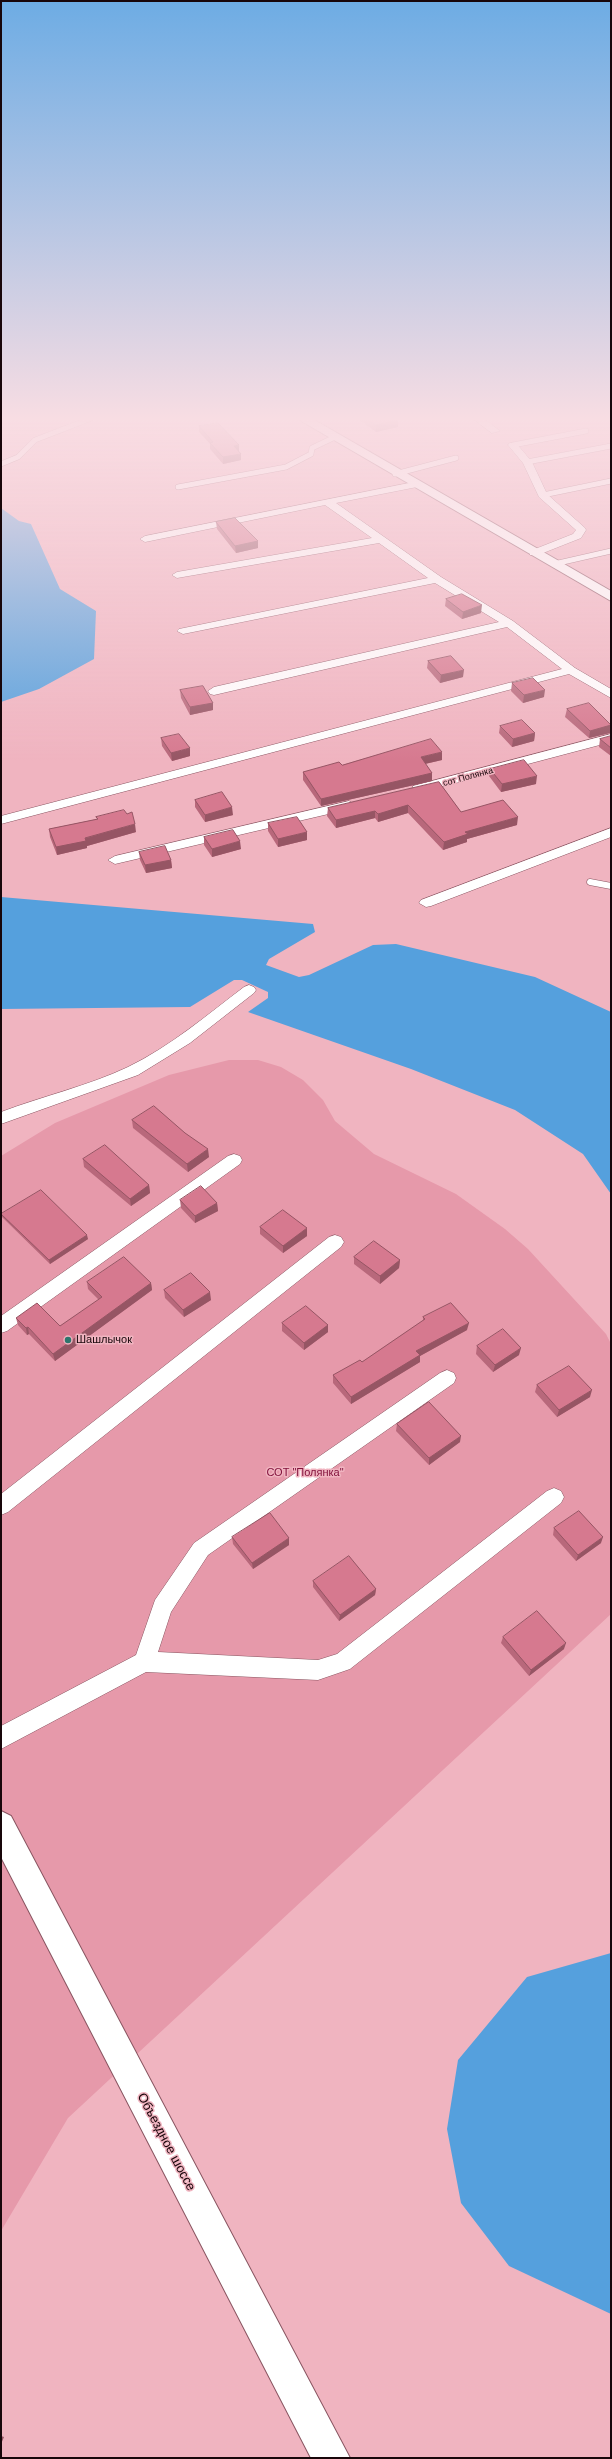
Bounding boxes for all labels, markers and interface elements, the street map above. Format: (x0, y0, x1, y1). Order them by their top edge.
street label: сот Полянка (442, 765, 494, 789)
place label: Шашлычок (76, 1333, 132, 1347)
marker: Шашлычок (63, 1335, 73, 1345)
park label: СОТ "Полянка" (266, 1466, 344, 1480)
street label: Объездное шоссе (134, 2090, 198, 2194)

